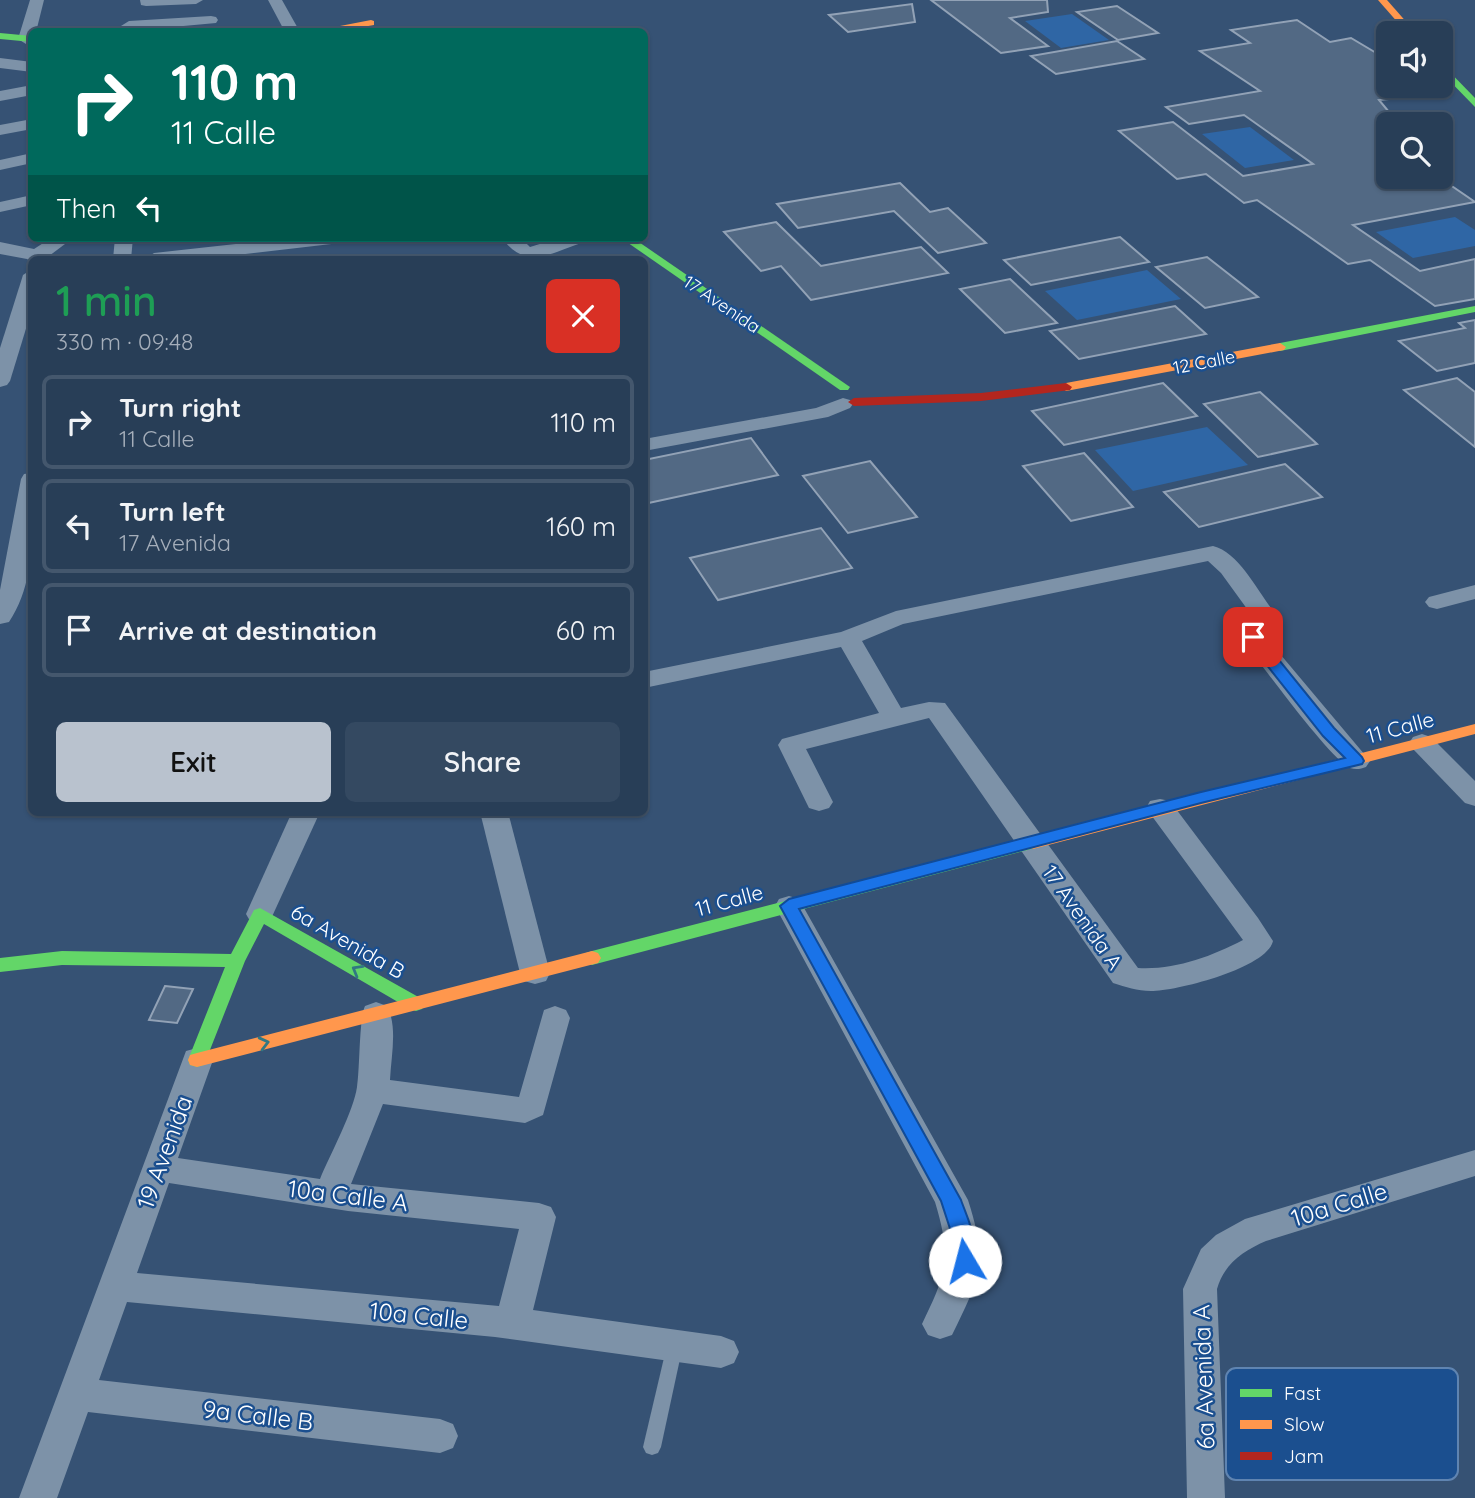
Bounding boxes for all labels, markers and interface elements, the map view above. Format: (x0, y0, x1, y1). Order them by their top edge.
map controls (1376, 21, 1453, 189)
button: sound (1376, 21, 1453, 98)
text: 110 m (171, 51, 298, 112)
icon: right (56, 56, 147, 147)
text: 11 Calle (171, 112, 276, 152)
button: search (1376, 112, 1453, 189)
icon: left (130, 189, 168, 227)
text: Then (56, 192, 116, 225)
street label: 17 Avenida (679, 270, 765, 338)
text: 1 min (56, 274, 157, 327)
button: close (546, 279, 620, 353)
text: 330 m · 09:48 (56, 327, 193, 356)
street label: 12 Calle (1171, 345, 1237, 379)
text: Turn right (119, 391, 241, 424)
icon: right (60, 403, 98, 441)
text: 110 m (550, 406, 616, 439)
text: 11 Calle (119, 424, 195, 453)
text: Turn left (119, 495, 226, 528)
icon: left (60, 507, 98, 545)
text: 160 m (546, 510, 616, 543)
text: 17 Avenida (119, 528, 231, 557)
pin (1223, 607, 1283, 667)
icon: arrive (60, 611, 98, 649)
text: Arrive at destination (119, 614, 377, 647)
text: 60 m (556, 614, 616, 647)
icon: arrive (1234, 618, 1272, 656)
street label: 11 Calle (1363, 706, 1437, 748)
button: Exit (56, 722, 331, 802)
button: Share (345, 722, 620, 802)
street label: 17 Avenida A (1037, 860, 1129, 974)
street label: 11 Calle (692, 879, 766, 921)
street label: 6a Avenida B (286, 898, 410, 984)
one-way arrow (352, 965, 364, 978)
one-way arrow (257, 1037, 269, 1051)
street label: 19 Avenida (130, 1091, 198, 1213)
street label: 10a Calle A (286, 1173, 410, 1217)
street label: 10a Calle (1287, 1175, 1391, 1233)
position arrow (928, 1224, 1002, 1298)
street label: 10a Calle (368, 1295, 470, 1335)
street label: 6a Avenida A (1185, 1304, 1221, 1450)
legend (1226, 1368, 1458, 1480)
text: Fast (1284, 1381, 1321, 1405)
street label: 9a Calle B (201, 1393, 315, 1437)
text: Slow (1284, 1412, 1325, 1436)
text: Jam (1284, 1444, 1324, 1468)

